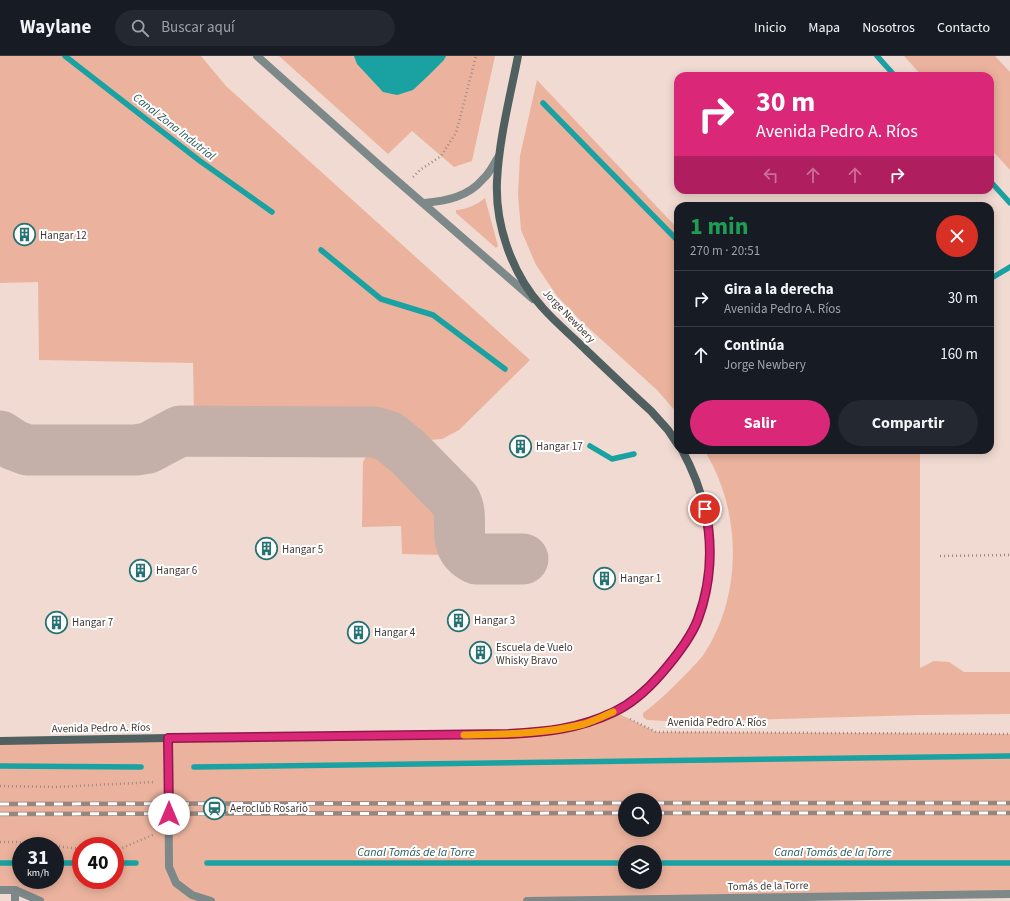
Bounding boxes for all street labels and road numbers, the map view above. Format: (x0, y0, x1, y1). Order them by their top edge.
street label: Jorge Newbery (540, 286, 598, 346)
street label: Avenida Pedro A. Ríos (668, 715, 767, 730)
street label: Avenida Pedro A. Ríos (51, 720, 151, 736)
street label: Tomás de la Torre (727, 878, 809, 894)

